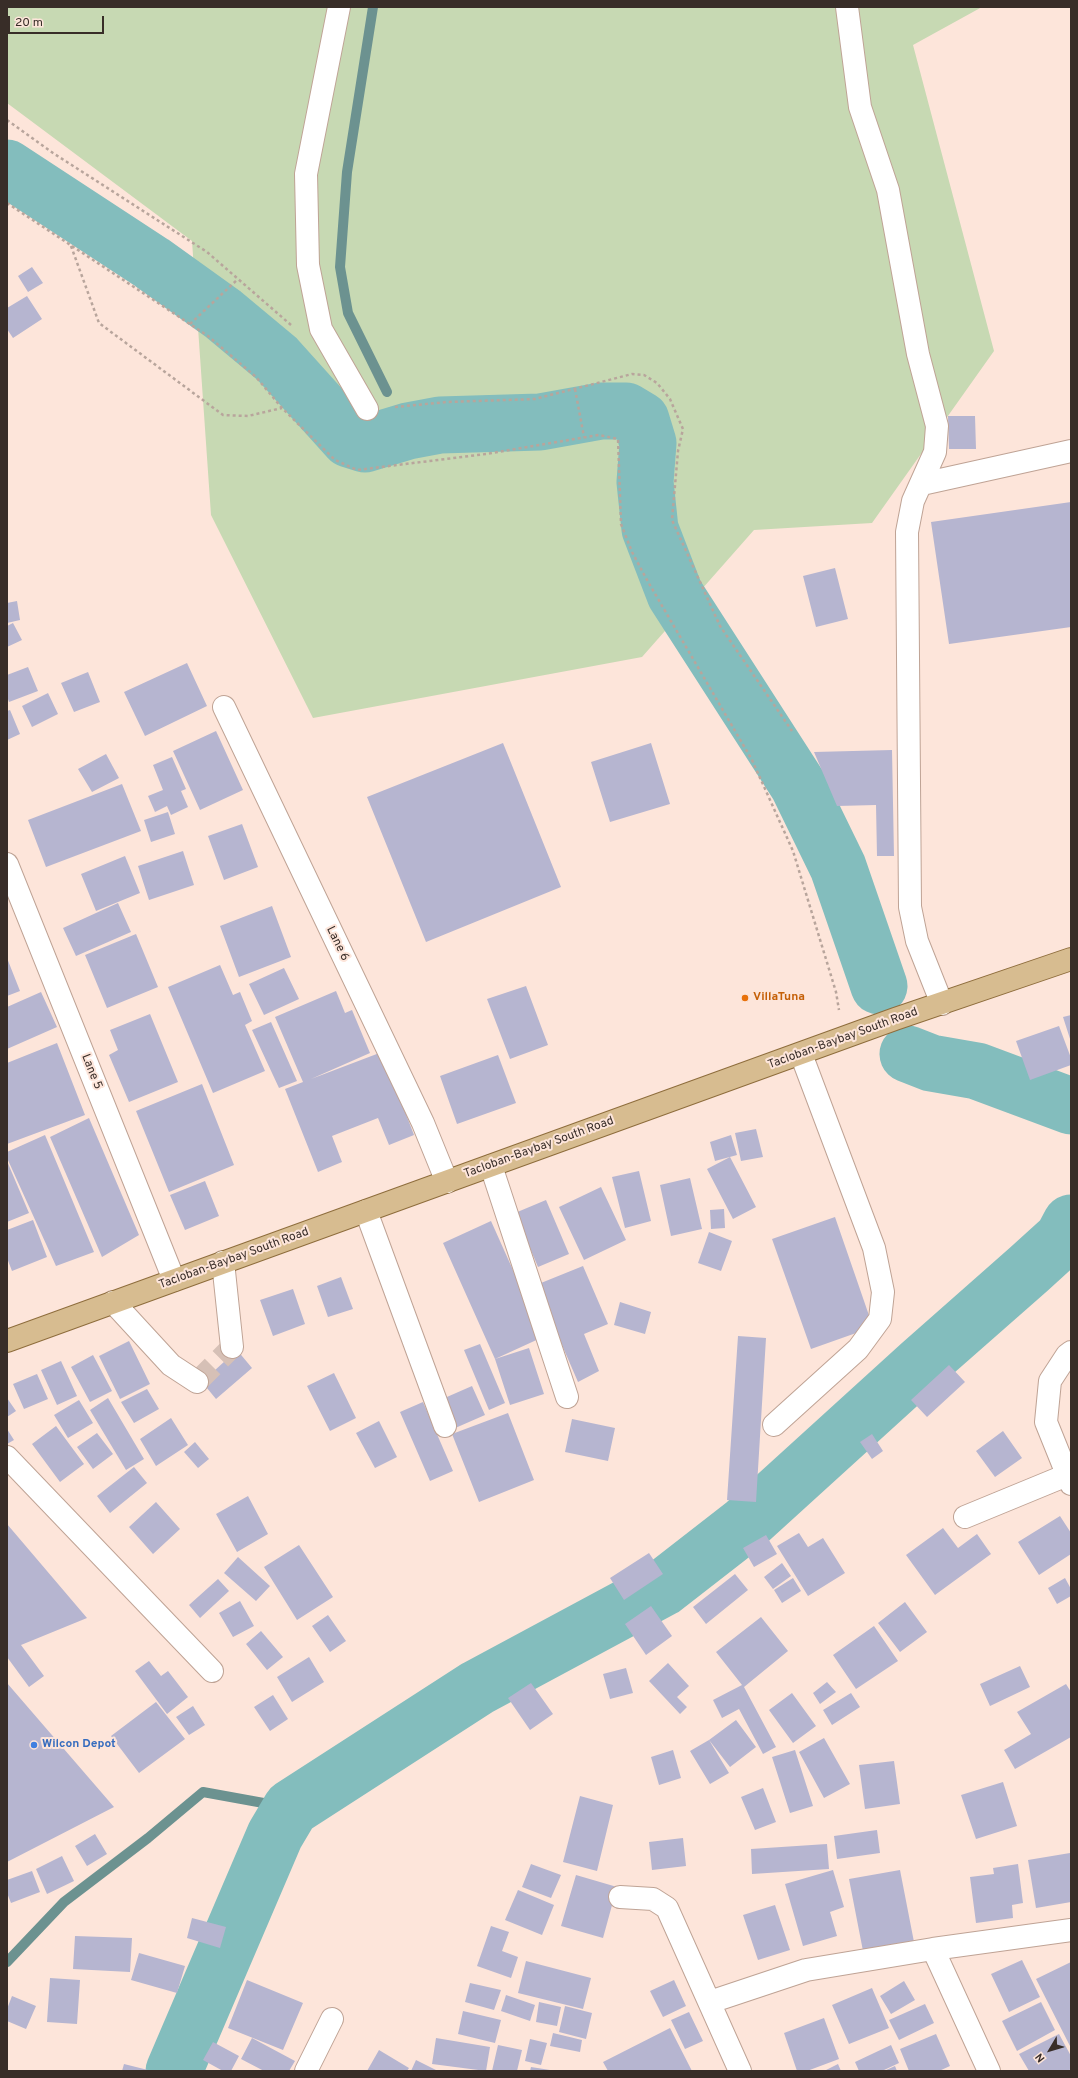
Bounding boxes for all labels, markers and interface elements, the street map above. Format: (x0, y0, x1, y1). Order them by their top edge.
scale bar (10, 8, 106, 34)
text: 20 m (15, 15, 43, 31)
street label: Lane 6 (323, 924, 351, 964)
place label: VillaTuna (753, 991, 805, 1005)
marker: VillaTuna (740, 993, 750, 1003)
street label: Tacloban-Baybay South Road (766, 1005, 920, 1073)
street label: Lane 5 (77, 1052, 105, 1092)
street label: Tacloban-Baybay South Road (462, 1114, 616, 1182)
street label: Tacloban-Baybay South Road (157, 1225, 311, 1293)
place label: Wilcon Depot (42, 1738, 116, 1752)
marker: Wilcon Depot (29, 1740, 39, 1750)
north arrow (1030, 2030, 1070, 2070)
text: N (1033, 2050, 1048, 2065)

